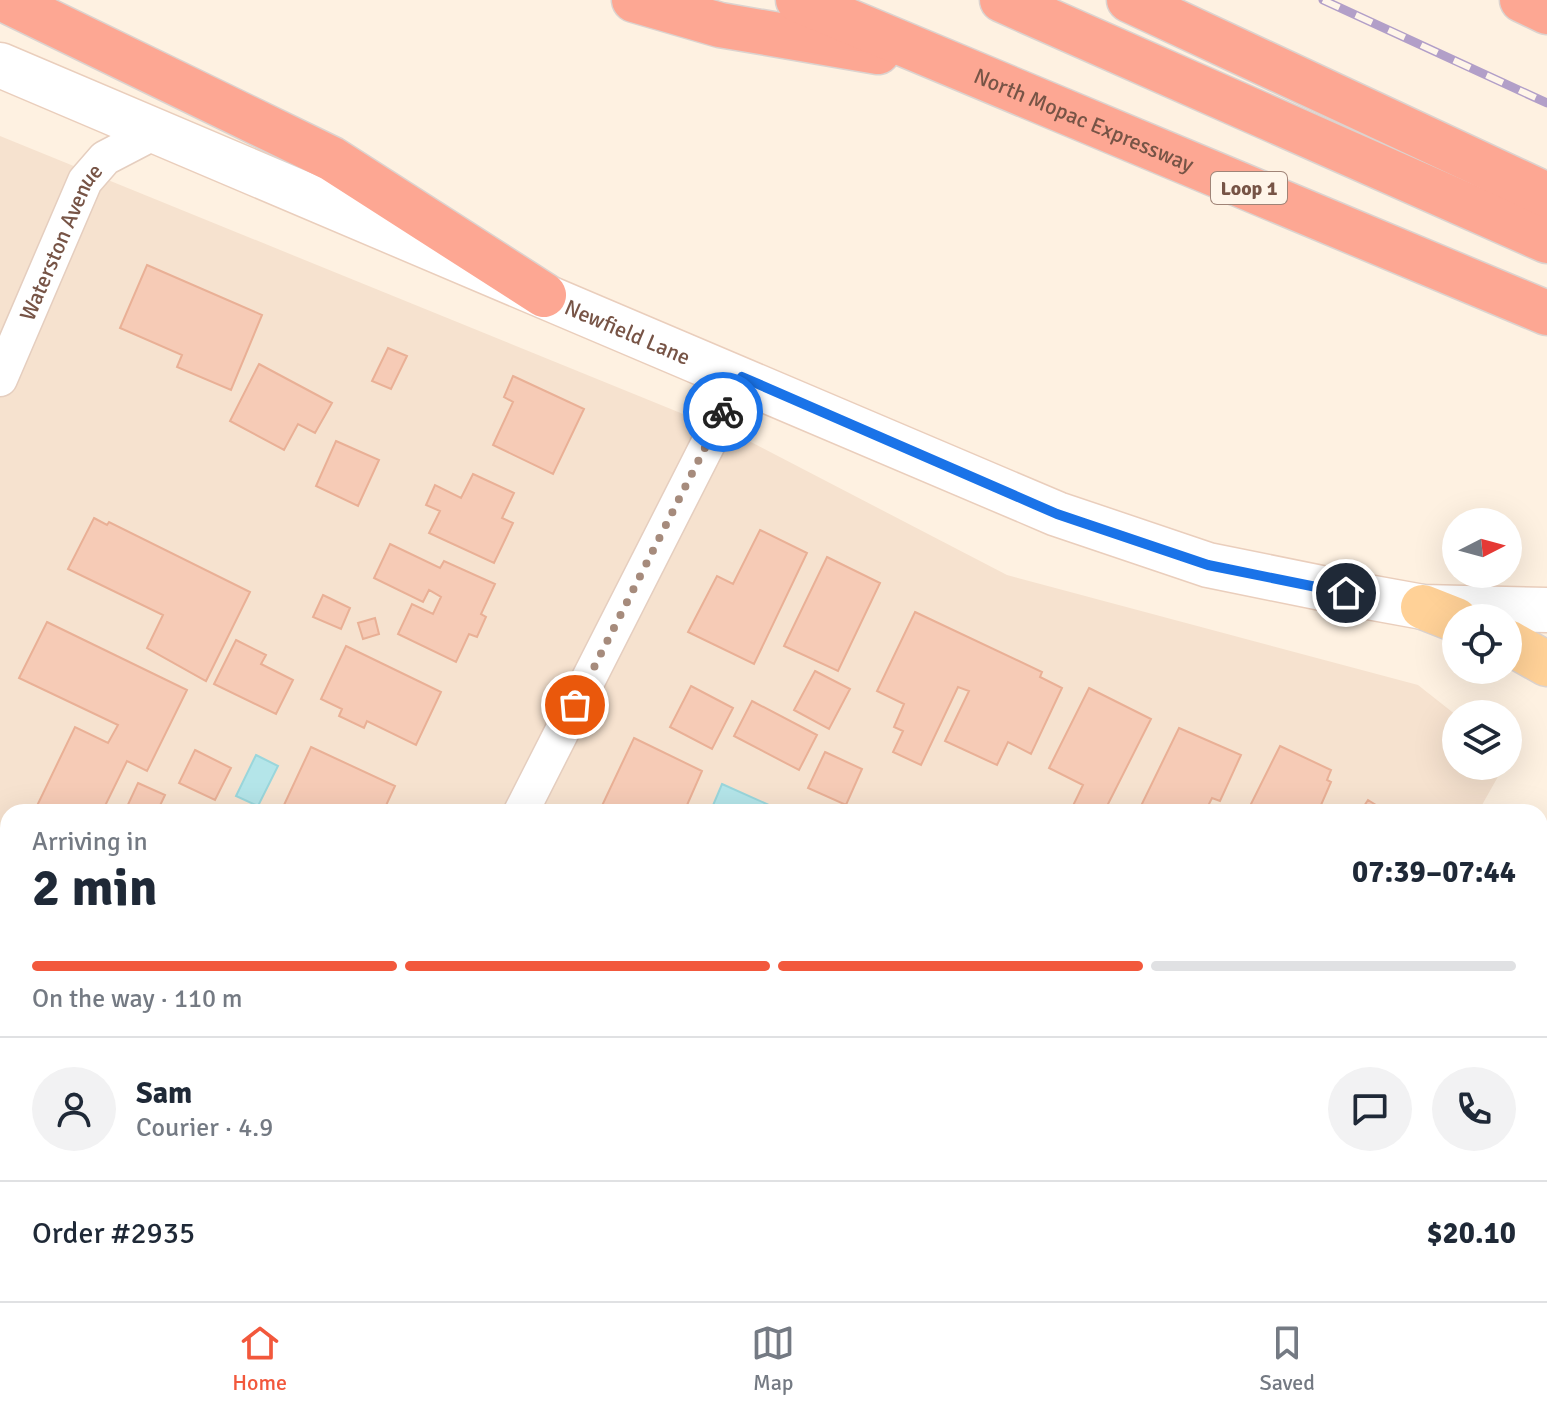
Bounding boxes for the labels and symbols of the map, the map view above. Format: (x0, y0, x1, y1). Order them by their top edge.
street label: North Mopac Expressway (970, 62, 1198, 178)
street label: Waterston Avenue (14, 158, 108, 325)
road number: Loop 1 (1211, 172, 1287, 204)
street label: Newfield Lane (561, 293, 694, 371)
courier (683, 372, 763, 452)
north arrow (1442, 508, 1522, 588)
pin (1312, 559, 1380, 627)
pin (541, 671, 609, 739)

